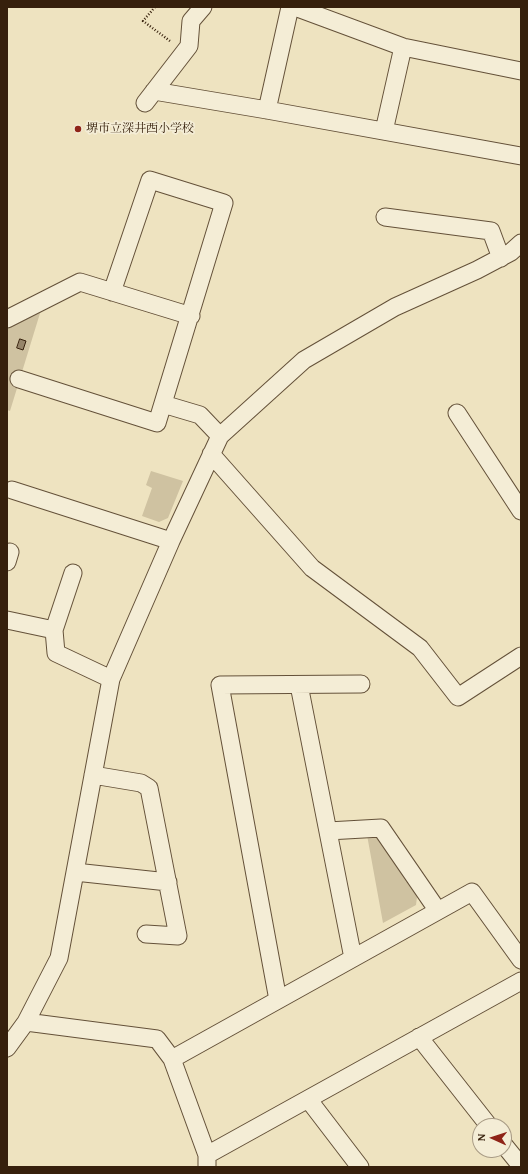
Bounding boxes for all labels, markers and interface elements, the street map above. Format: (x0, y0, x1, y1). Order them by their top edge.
place label: 堺市立深井西小学校 (86, 122, 194, 136)
marker: 堺市立深井西小学校 (73, 124, 83, 134)
north arrow (472, 1118, 512, 1158)
text: N (473, 1133, 489, 1142)

